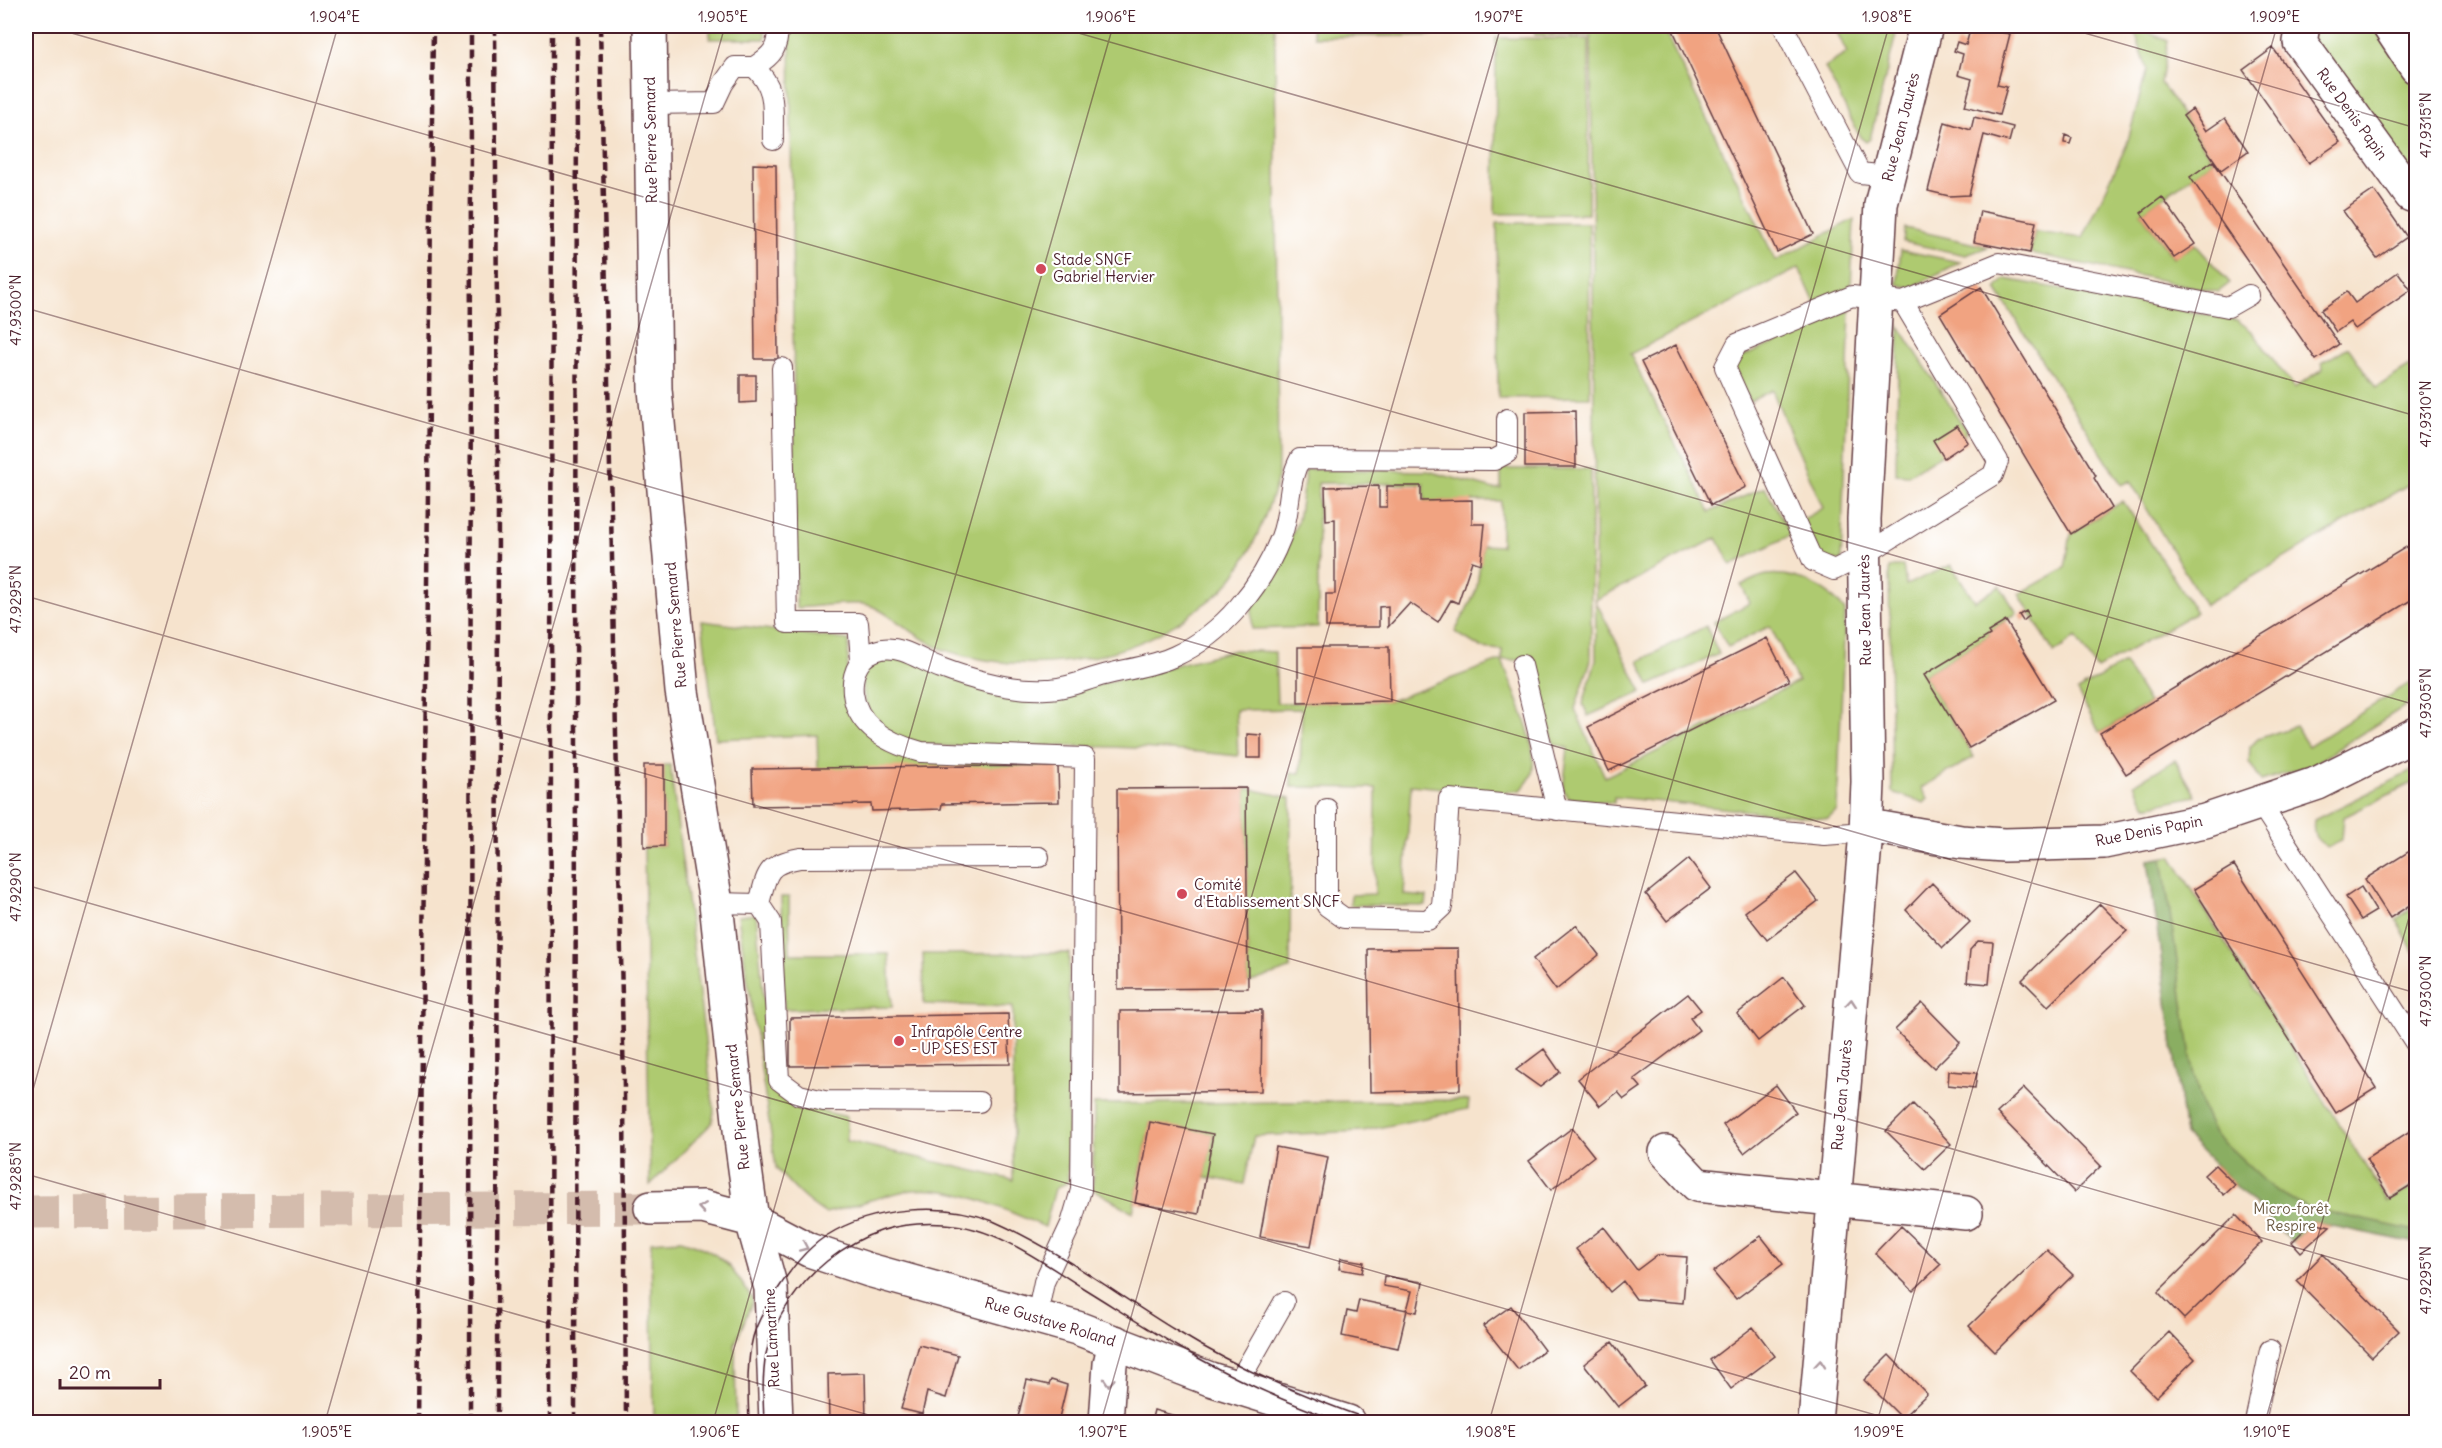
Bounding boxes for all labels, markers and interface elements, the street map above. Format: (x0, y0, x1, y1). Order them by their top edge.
text: 1.904°E (310, 7, 360, 26)
text: 1.905°E (698, 7, 748, 26)
text: 1.906°E (1086, 7, 1136, 26)
text: 1.907°E (1475, 7, 1523, 26)
text: 1.908°E (1862, 7, 1912, 26)
text: 1.909°E (2250, 7, 2300, 26)
street label: Rue Denis Papin (2313, 64, 2392, 164)
street label: Rue Jean Jaurès (1878, 70, 1923, 183)
street label: Rue Pierre Semard (640, 76, 661, 203)
text: 47.9315°N (2416, 92, 2435, 158)
place label: Stade SNCF Gabriel Hervier (1053, 250, 1155, 286)
marker: Stade SNCF Gabriel Hervier (1034, 262, 1048, 276)
text: 47.9300°N (6, 274, 25, 346)
text: 47.9310°N (2416, 380, 2435, 448)
street label: Rue Jean Jaurès (1854, 554, 1875, 666)
street label: Rue Pierre Semard (661, 561, 690, 689)
text: 47.9295°N (6, 565, 25, 633)
text: 47.9305°N (2416, 668, 2435, 738)
street label: Rue Denis Papin (2094, 811, 2204, 850)
text: 47.9290°N (6, 852, 25, 922)
place label: Comité d'Etablissement SNCF (1194, 875, 1341, 911)
marker: Comité d'Etablissement SNCF (1175, 887, 1189, 901)
text: 47.9300°N (2416, 955, 2435, 1027)
one-way arrow (1844, 998, 1857, 1007)
place label: Infrapôle Centre - UP SES EST (911, 1022, 1022, 1058)
marker: Infrapôle Centre - UP SES EST (892, 1034, 906, 1048)
street label: Rue Jean Jaurès (1827, 1038, 1856, 1151)
street label: Rue Pierre Semard (721, 1043, 754, 1171)
text: 47.9285°N (6, 1142, 25, 1210)
park label: Micro-forêt Respire (2253, 1199, 2329, 1235)
one-way arrow (698, 1202, 708, 1215)
one-way arrow (798, 1240, 809, 1252)
text: 47.9295°N (2416, 1246, 2435, 1314)
street label: Rue Lamartine (759, 1288, 784, 1388)
street label: Rue Gustave Roland (982, 1293, 1118, 1351)
scale bar (60, 1352, 160, 1390)
one-way arrow (1813, 1360, 1826, 1369)
text: 20 m (69, 1361, 111, 1384)
one-way arrow (1102, 1377, 1115, 1386)
text: 1.905°E (302, 1422, 352, 1441)
text: 1.906°E (690, 1422, 740, 1441)
text: 1.907°E (1079, 1422, 1127, 1441)
text: 1.908°E (1466, 1422, 1516, 1441)
text: 1.909°E (1854, 1422, 1904, 1441)
text: 1.910°E (2243, 1422, 2291, 1441)

